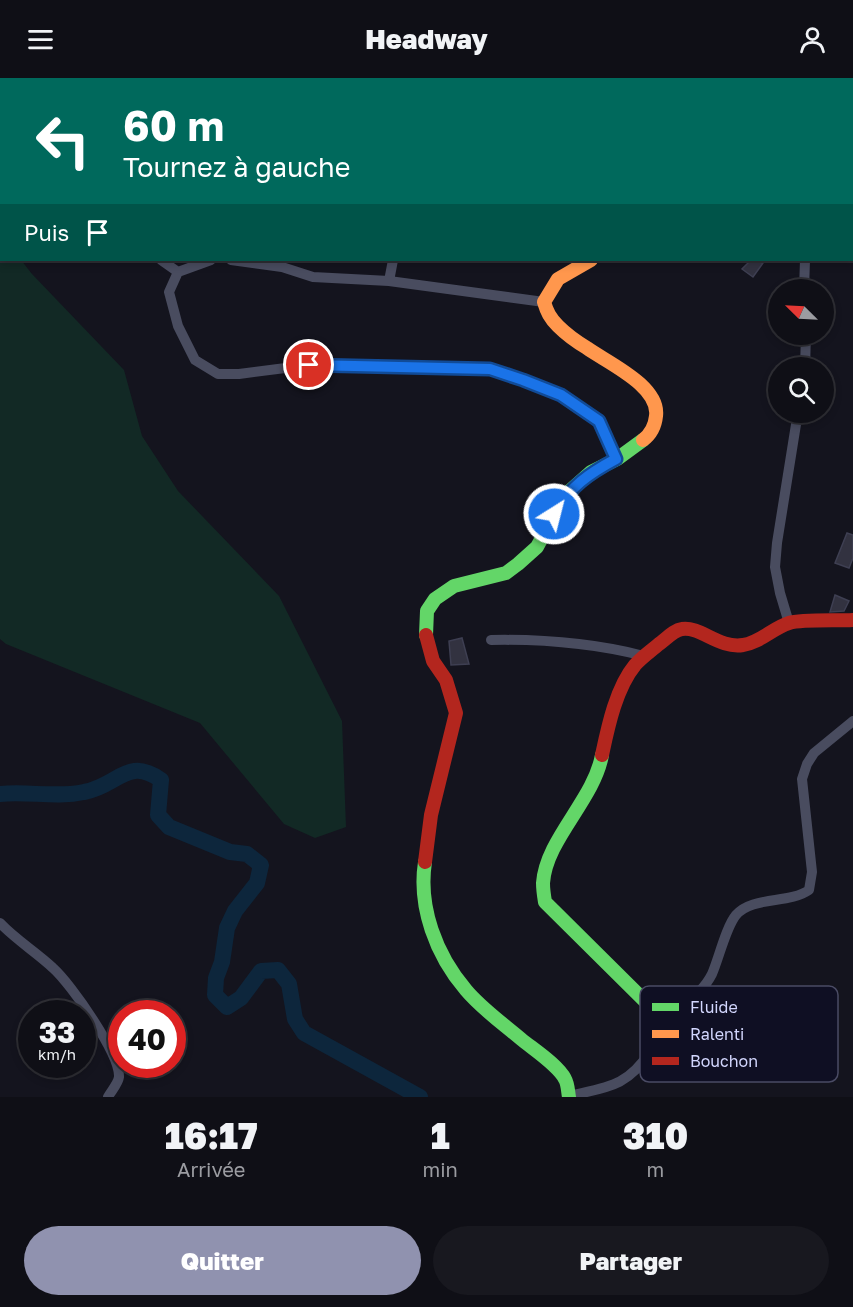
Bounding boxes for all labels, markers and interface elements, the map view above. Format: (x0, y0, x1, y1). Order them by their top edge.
icon: menu (24, 23, 57, 56)
text: Headway (365, 23, 488, 55)
icon: person (796, 23, 829, 56)
text: 60 m (123, 100, 224, 150)
icon: left (24, 102, 102, 180)
text: Tournez à gauche (123, 151, 350, 183)
icon: arrive (81, 216, 114, 249)
text: Puis (24, 219, 69, 246)
north arrow (768, 279, 834, 345)
map controls (768, 279, 834, 423)
pin (283, 339, 334, 390)
icon: arrive (292, 348, 325, 381)
button: search (768, 357, 834, 423)
position arrow (522, 482, 586, 546)
legend (640, 986, 838, 1082)
text: Fluide (690, 997, 738, 1017)
speed limit sign: 40 (108, 1000, 186, 1078)
text: 33 (39, 1014, 75, 1050)
text: Ralenti (690, 1024, 744, 1044)
text: km/h (38, 1045, 76, 1063)
text: Bouchon (690, 1051, 758, 1071)
text: 16:17 (165, 1114, 258, 1157)
text: 1 (431, 1114, 450, 1157)
text: 310 (623, 1114, 688, 1157)
text: Arrivée (177, 1157, 245, 1181)
text: min (423, 1157, 458, 1181)
text: m (647, 1157, 664, 1181)
button: Quitter (24, 1226, 421, 1295)
button: Partager (433, 1226, 829, 1295)

